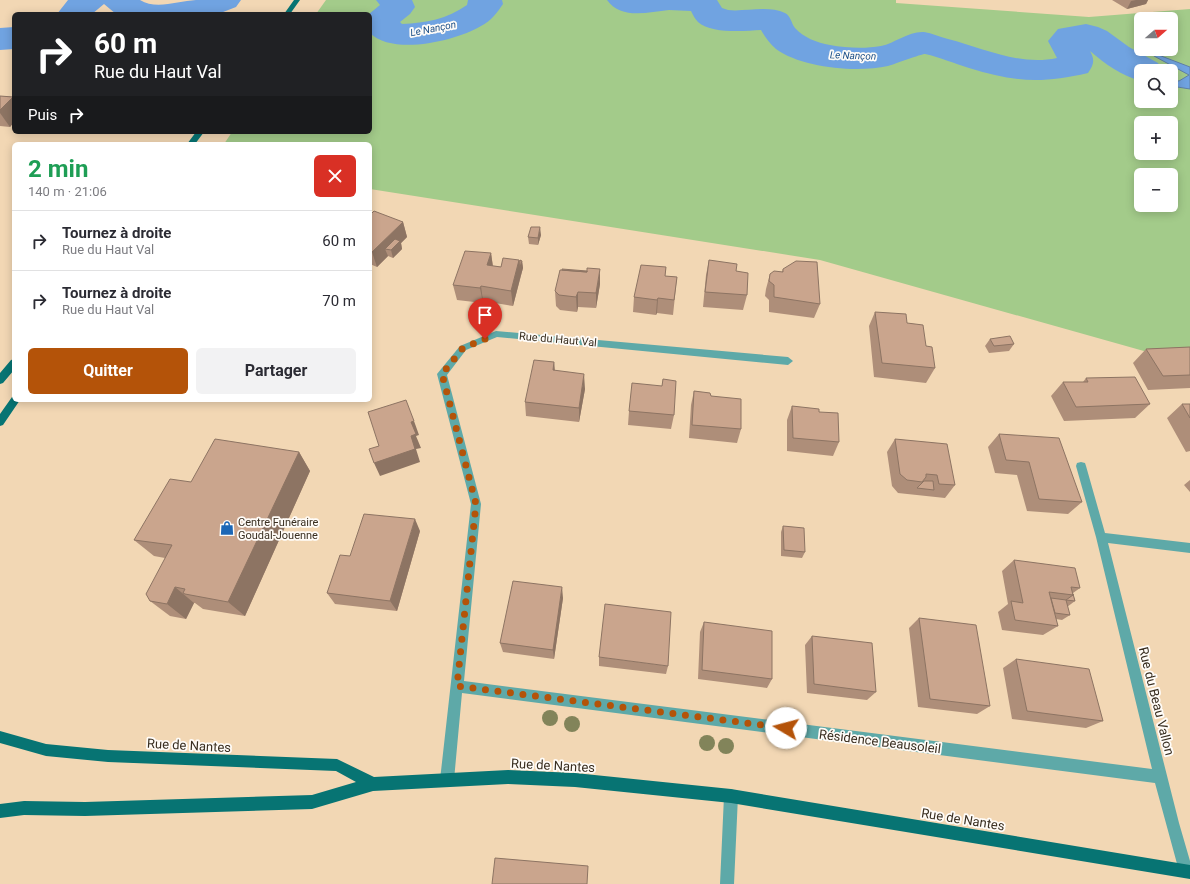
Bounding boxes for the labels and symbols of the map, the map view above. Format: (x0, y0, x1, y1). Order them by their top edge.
north arrow (1134, 12, 1178, 56)
water label: Le Nançon (409, 19, 457, 38)
water label: Le Nançon (830, 49, 876, 62)
pin (468, 298, 502, 339)
street label: Rue du Haut Val (519, 330, 597, 349)
place label: Centre Funéraire Goudal-Jouenne (238, 516, 319, 542)
shop icon: Centre Funéraire Goudal-Jouenne (219, 520, 235, 536)
street label: Rue du Beau Vallon (1136, 645, 1177, 757)
position arrow (765, 707, 807, 749)
street label: Résidence Beausoleil (818, 727, 942, 756)
street label: Rue de Nantes (147, 736, 232, 755)
street label: Rue de Nantes (511, 756, 596, 775)
street label: Rue de Nantes (920, 806, 1006, 834)

